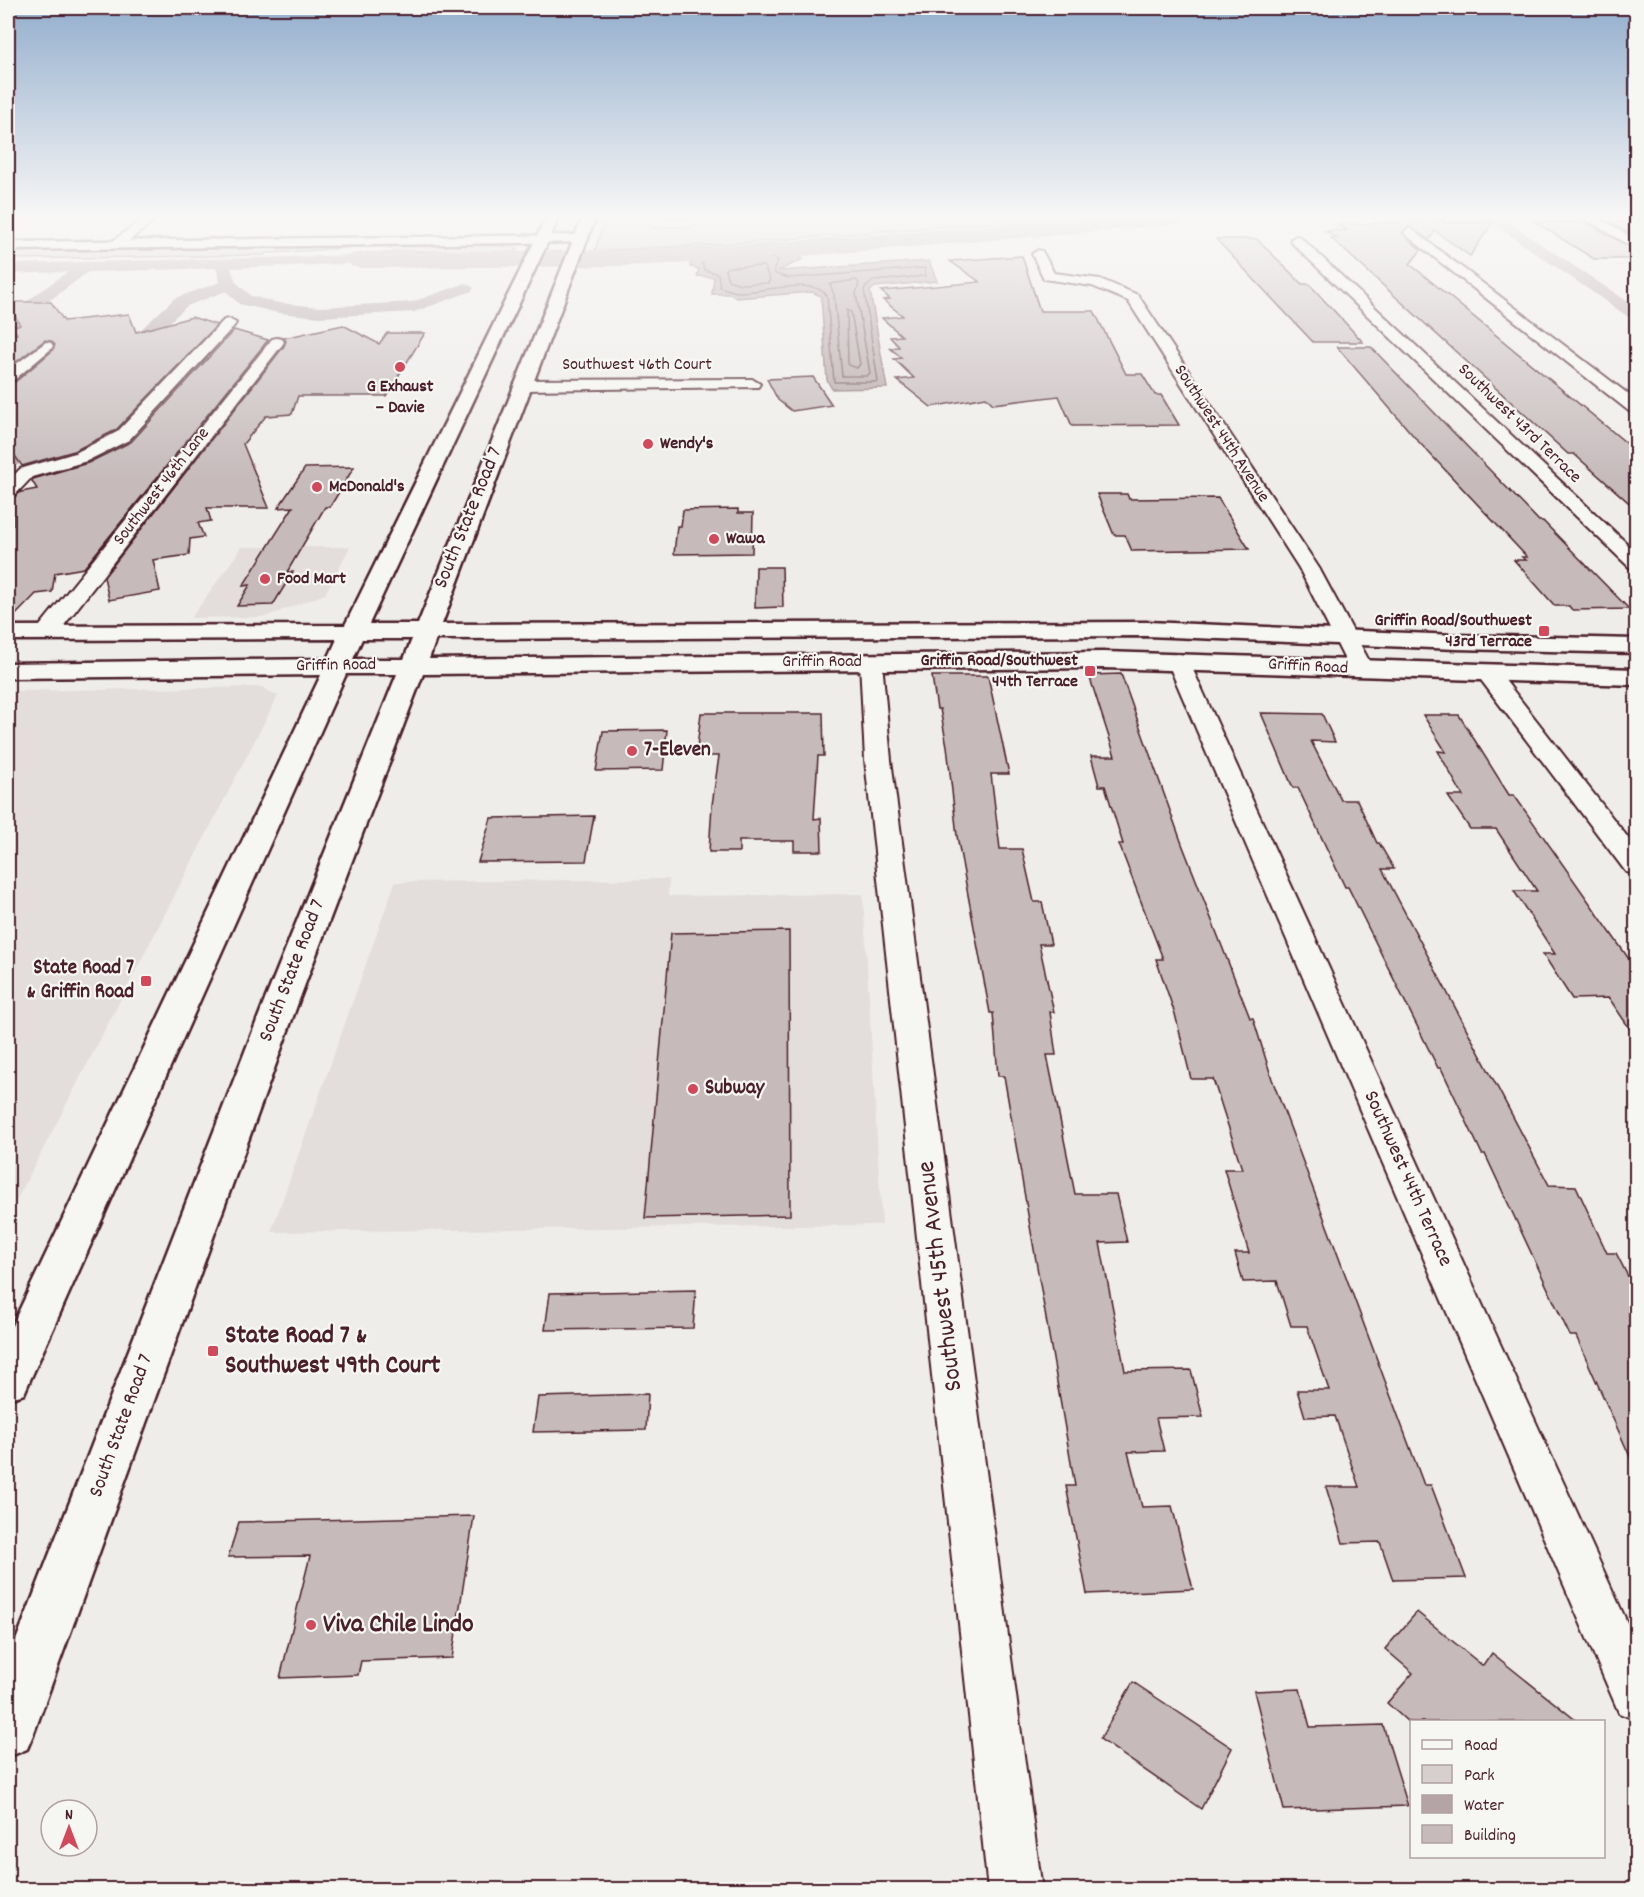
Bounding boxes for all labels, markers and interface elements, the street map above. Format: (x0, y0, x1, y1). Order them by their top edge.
street label: Southwest 46th Court (562, 353, 712, 378)
street label: Southwest 43rd Terrace (1452, 358, 1586, 490)
marker: G Exhaust – Davie (393, 360, 407, 374)
street label: Southwest 44th Avenue (1167, 360, 1275, 508)
place label: G Exhaust – Davie (367, 375, 434, 421)
street label: Southwest 46th Lane (108, 423, 216, 551)
place label: Wendy's (660, 432, 714, 457)
marker: Wendy's (641, 437, 655, 451)
street label: South State Road 7 (427, 443, 511, 593)
place label: McDonald's (329, 475, 405, 500)
marker: McDonald's (310, 480, 324, 494)
place label: Wawa (726, 527, 765, 552)
marker: Wawa (707, 532, 721, 546)
place label: Food Mart (277, 567, 346, 592)
marker: Food Mart (258, 572, 272, 586)
place label: Griffin Road/Southwest 43rd Terrace (1374, 609, 1532, 655)
marker: Griffin Road/Southwest 43rd Terrace (1537, 624, 1551, 638)
place label: Griffin Road/Southwest 44th Terrace (920, 649, 1078, 695)
street label: Griffin Road (782, 650, 862, 675)
street label: Griffin Road (1267, 652, 1349, 682)
street label: Griffin Road (296, 653, 376, 679)
marker: Griffin Road/Southwest 44th Terrace (1083, 664, 1097, 678)
place label: 7-Eleven (644, 736, 711, 766)
marker: 7-Eleven (625, 744, 639, 758)
street label: South State Road 7 (252, 895, 334, 1047)
place label: State Road 7 & Griffin Road (26, 954, 134, 1008)
marker: State Road 7 & Griffin Road (139, 974, 153, 988)
place label: Subway (705, 1074, 766, 1104)
marker: Subway (686, 1082, 700, 1096)
street label: Southwest 44th Terrace (1355, 1086, 1459, 1272)
street label: Southwest 45th Avenue (909, 1159, 973, 1393)
place label: State Road 7 & Southwest 49th Court (225, 1318, 441, 1385)
marker: State Road 7 & Southwest 49th Court (206, 1344, 220, 1358)
street label: South State Road 7 (82, 1350, 162, 1502)
place label: Viva Chile Lindo (323, 1607, 474, 1644)
marker: Viva Chile Lindo (304, 1618, 318, 1632)
legend (1410, 1720, 1605, 1858)
text: Road (1464, 1734, 1498, 1759)
text: Park (1464, 1764, 1495, 1789)
text: Water (1464, 1794, 1504, 1819)
north arrow (39, 1798, 99, 1858)
text: N (65, 1804, 73, 1827)
text: Building (1464, 1824, 1516, 1849)

